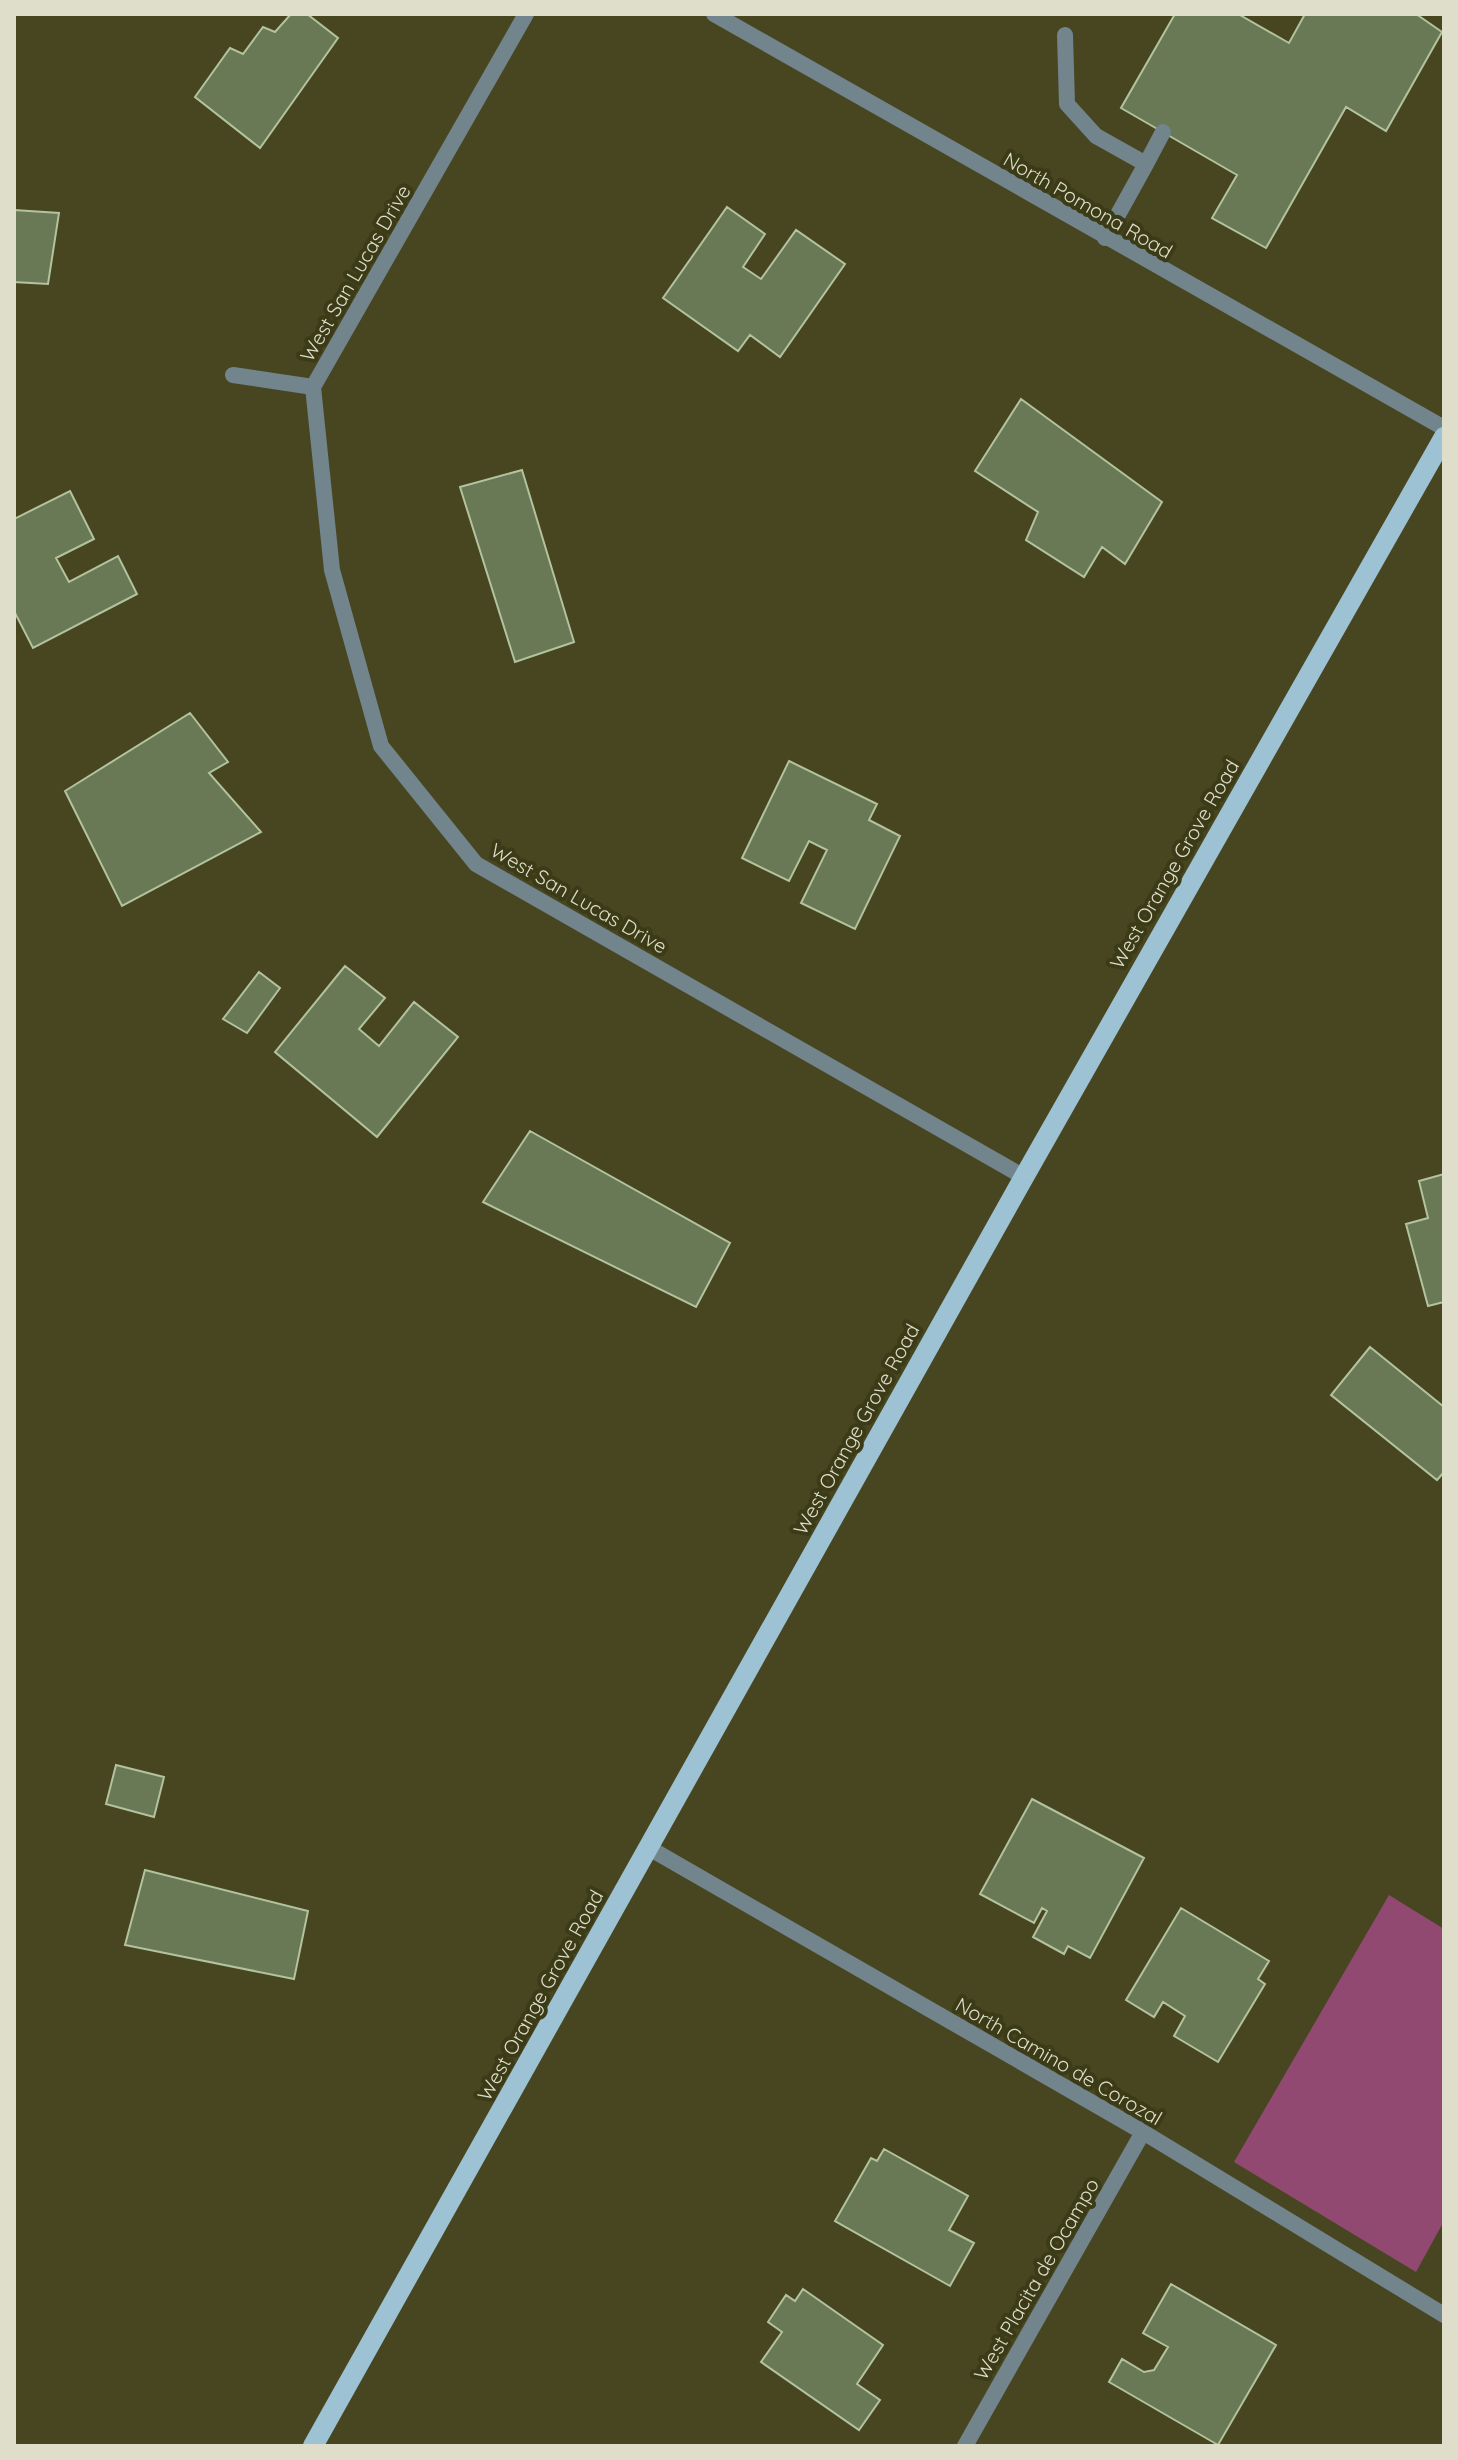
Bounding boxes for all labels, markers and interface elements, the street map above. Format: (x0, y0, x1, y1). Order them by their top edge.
street label: North Pomona Road (999, 146, 1177, 264)
street label: West San Lucas Drive (294, 180, 416, 366)
street label: West Orange Grove Road (1104, 755, 1244, 973)
street label: West San Lucas Drive (486, 837, 672, 959)
street label: West Orange Grove Road (788, 1319, 924, 1539)
street label: West Orange Grove Road (472, 1885, 608, 2105)
street label: North Camino de Corozal (951, 1992, 1167, 2130)
street label: West Placita de Ocampo (968, 2174, 1104, 2384)

